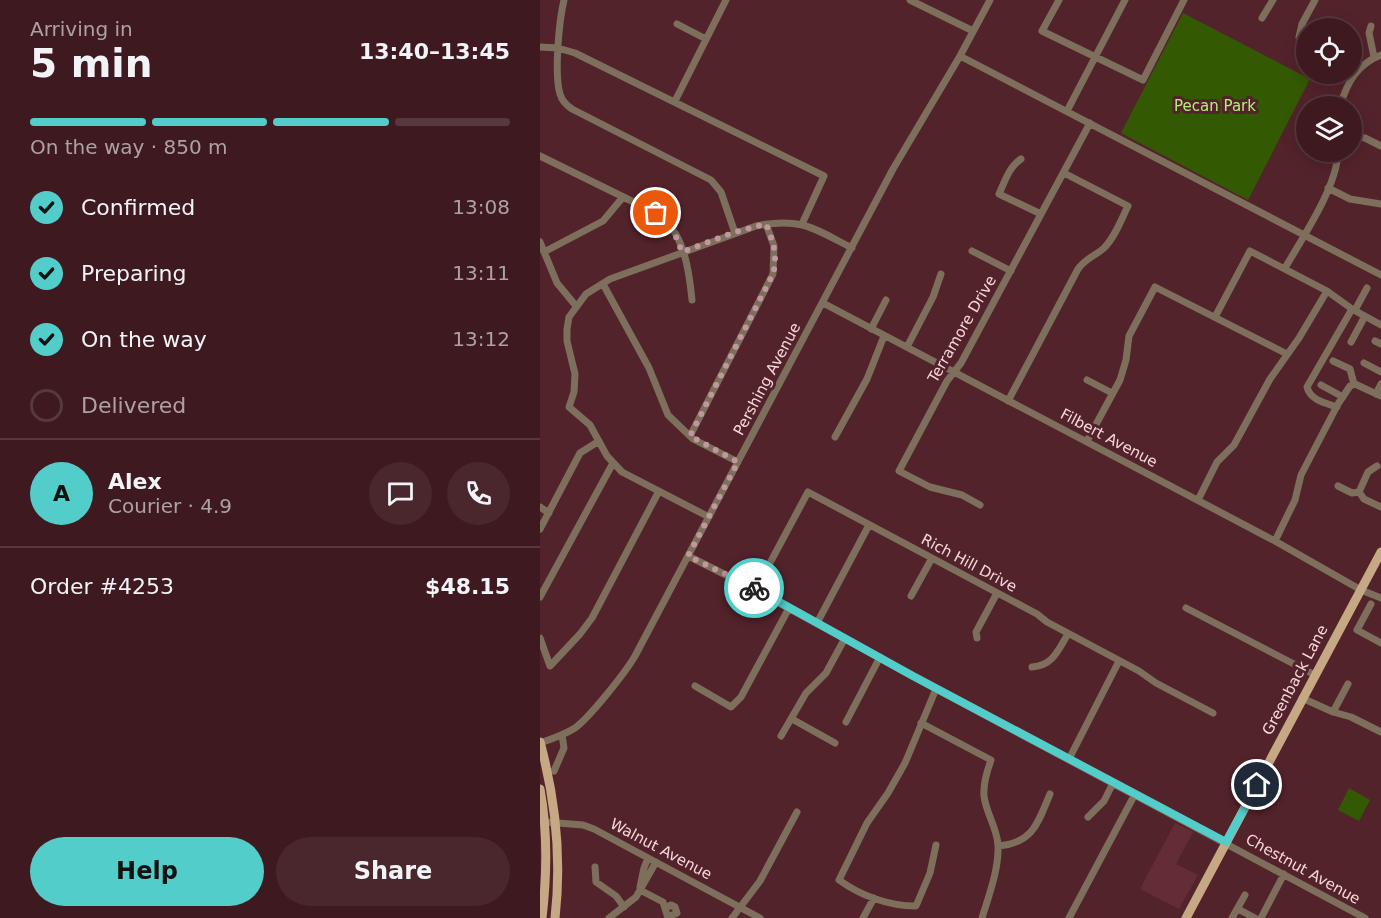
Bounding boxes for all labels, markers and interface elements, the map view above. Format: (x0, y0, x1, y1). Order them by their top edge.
text: Arriving in (30, 17, 133, 41)
map controls (1296, 18, 1362, 162)
button: locate (1296, 18, 1362, 84)
text: 13:40–13:45 (359, 39, 510, 64)
text: 5 min (30, 41, 152, 86)
button: layers (1296, 96, 1362, 162)
park label: Pecan Park (1174, 97, 1256, 115)
text: On the way · 850 m (30, 135, 228, 159)
pin (630, 187, 681, 238)
icon: check (30, 191, 63, 224)
text: Confirmed (81, 195, 195, 220)
text: 13:08 (452, 195, 510, 219)
icon: bag (639, 196, 672, 229)
icon: check (30, 257, 63, 290)
text: Preparing (81, 261, 187, 286)
text: 13:11 (452, 261, 510, 285)
street label: Terramore Drive (924, 272, 1000, 387)
street label: Pershing Avenue (730, 320, 804, 438)
icon: check (30, 323, 63, 356)
text: On the way (81, 327, 207, 352)
text: 13:12 (452, 327, 510, 351)
text: Delivered (81, 393, 186, 418)
street label: Filbert Avenue (1057, 405, 1161, 471)
button: chat (369, 462, 432, 525)
button: phone (447, 462, 510, 525)
text: Alex (108, 469, 162, 494)
text: A (53, 481, 70, 506)
text: Courier · 4.9 (108, 494, 232, 518)
street label: Rich Hill Drive (918, 530, 1020, 596)
courier (724, 558, 784, 618)
icon: bike (738, 572, 771, 605)
text: Order #4253 (30, 574, 174, 599)
text: $48.15 (425, 574, 510, 599)
street label: Greenback Lane (1258, 622, 1332, 738)
pin (1231, 759, 1282, 810)
icon: home (1240, 768, 1273, 801)
street label: Walnut Avenue (607, 815, 715, 883)
street label: Chestnut Avenue (1243, 830, 1363, 908)
button: Help (30, 837, 264, 906)
button: Share (276, 837, 510, 906)

